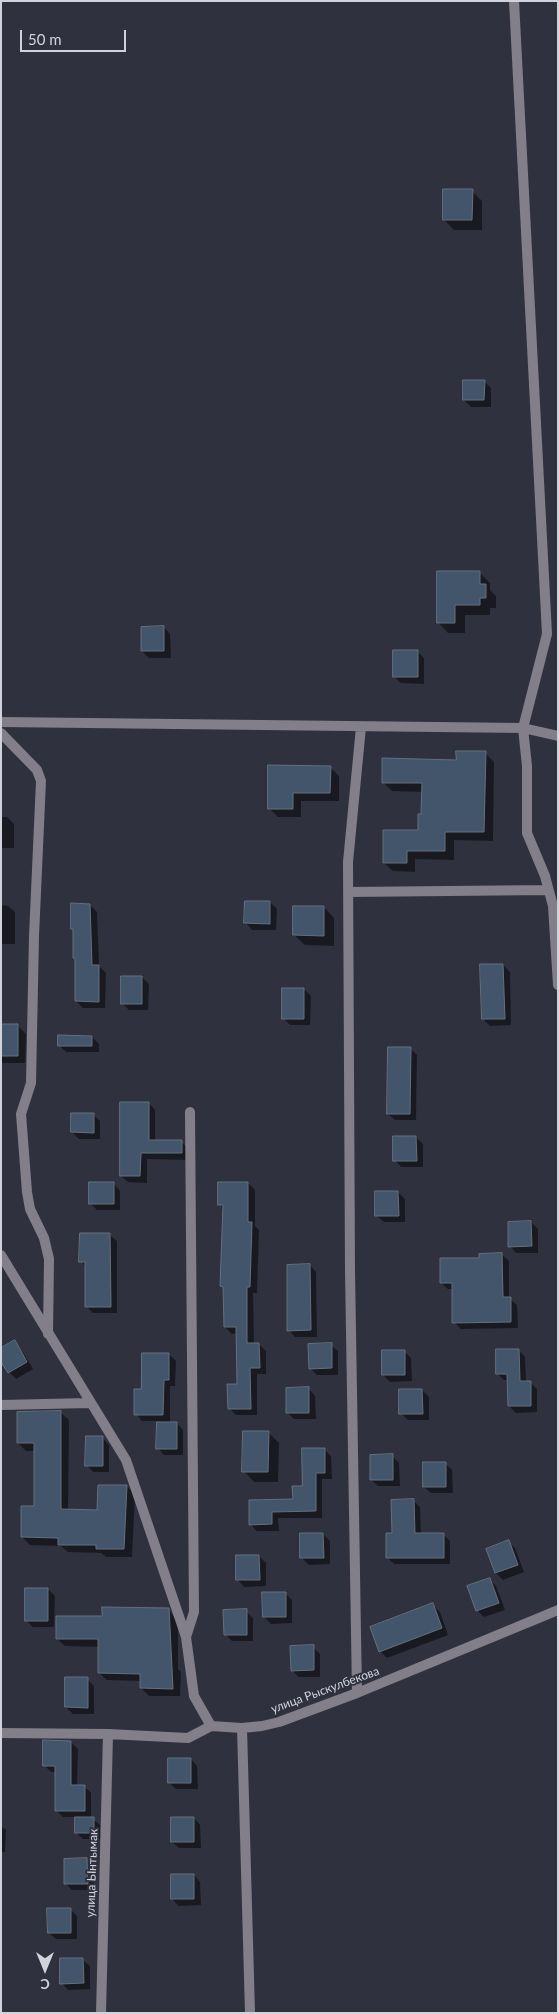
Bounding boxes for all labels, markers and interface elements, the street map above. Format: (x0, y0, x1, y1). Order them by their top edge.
scale bar (22, 20, 129, 52)
text: 50 m (28, 30, 62, 48)
street label: улица Рыскулбекова (269, 1664, 381, 1716)
street label: улица Ынтымак (83, 1828, 101, 1918)
north arrow (20, 1944, 70, 1994)
text: С (40, 1976, 50, 1993)

